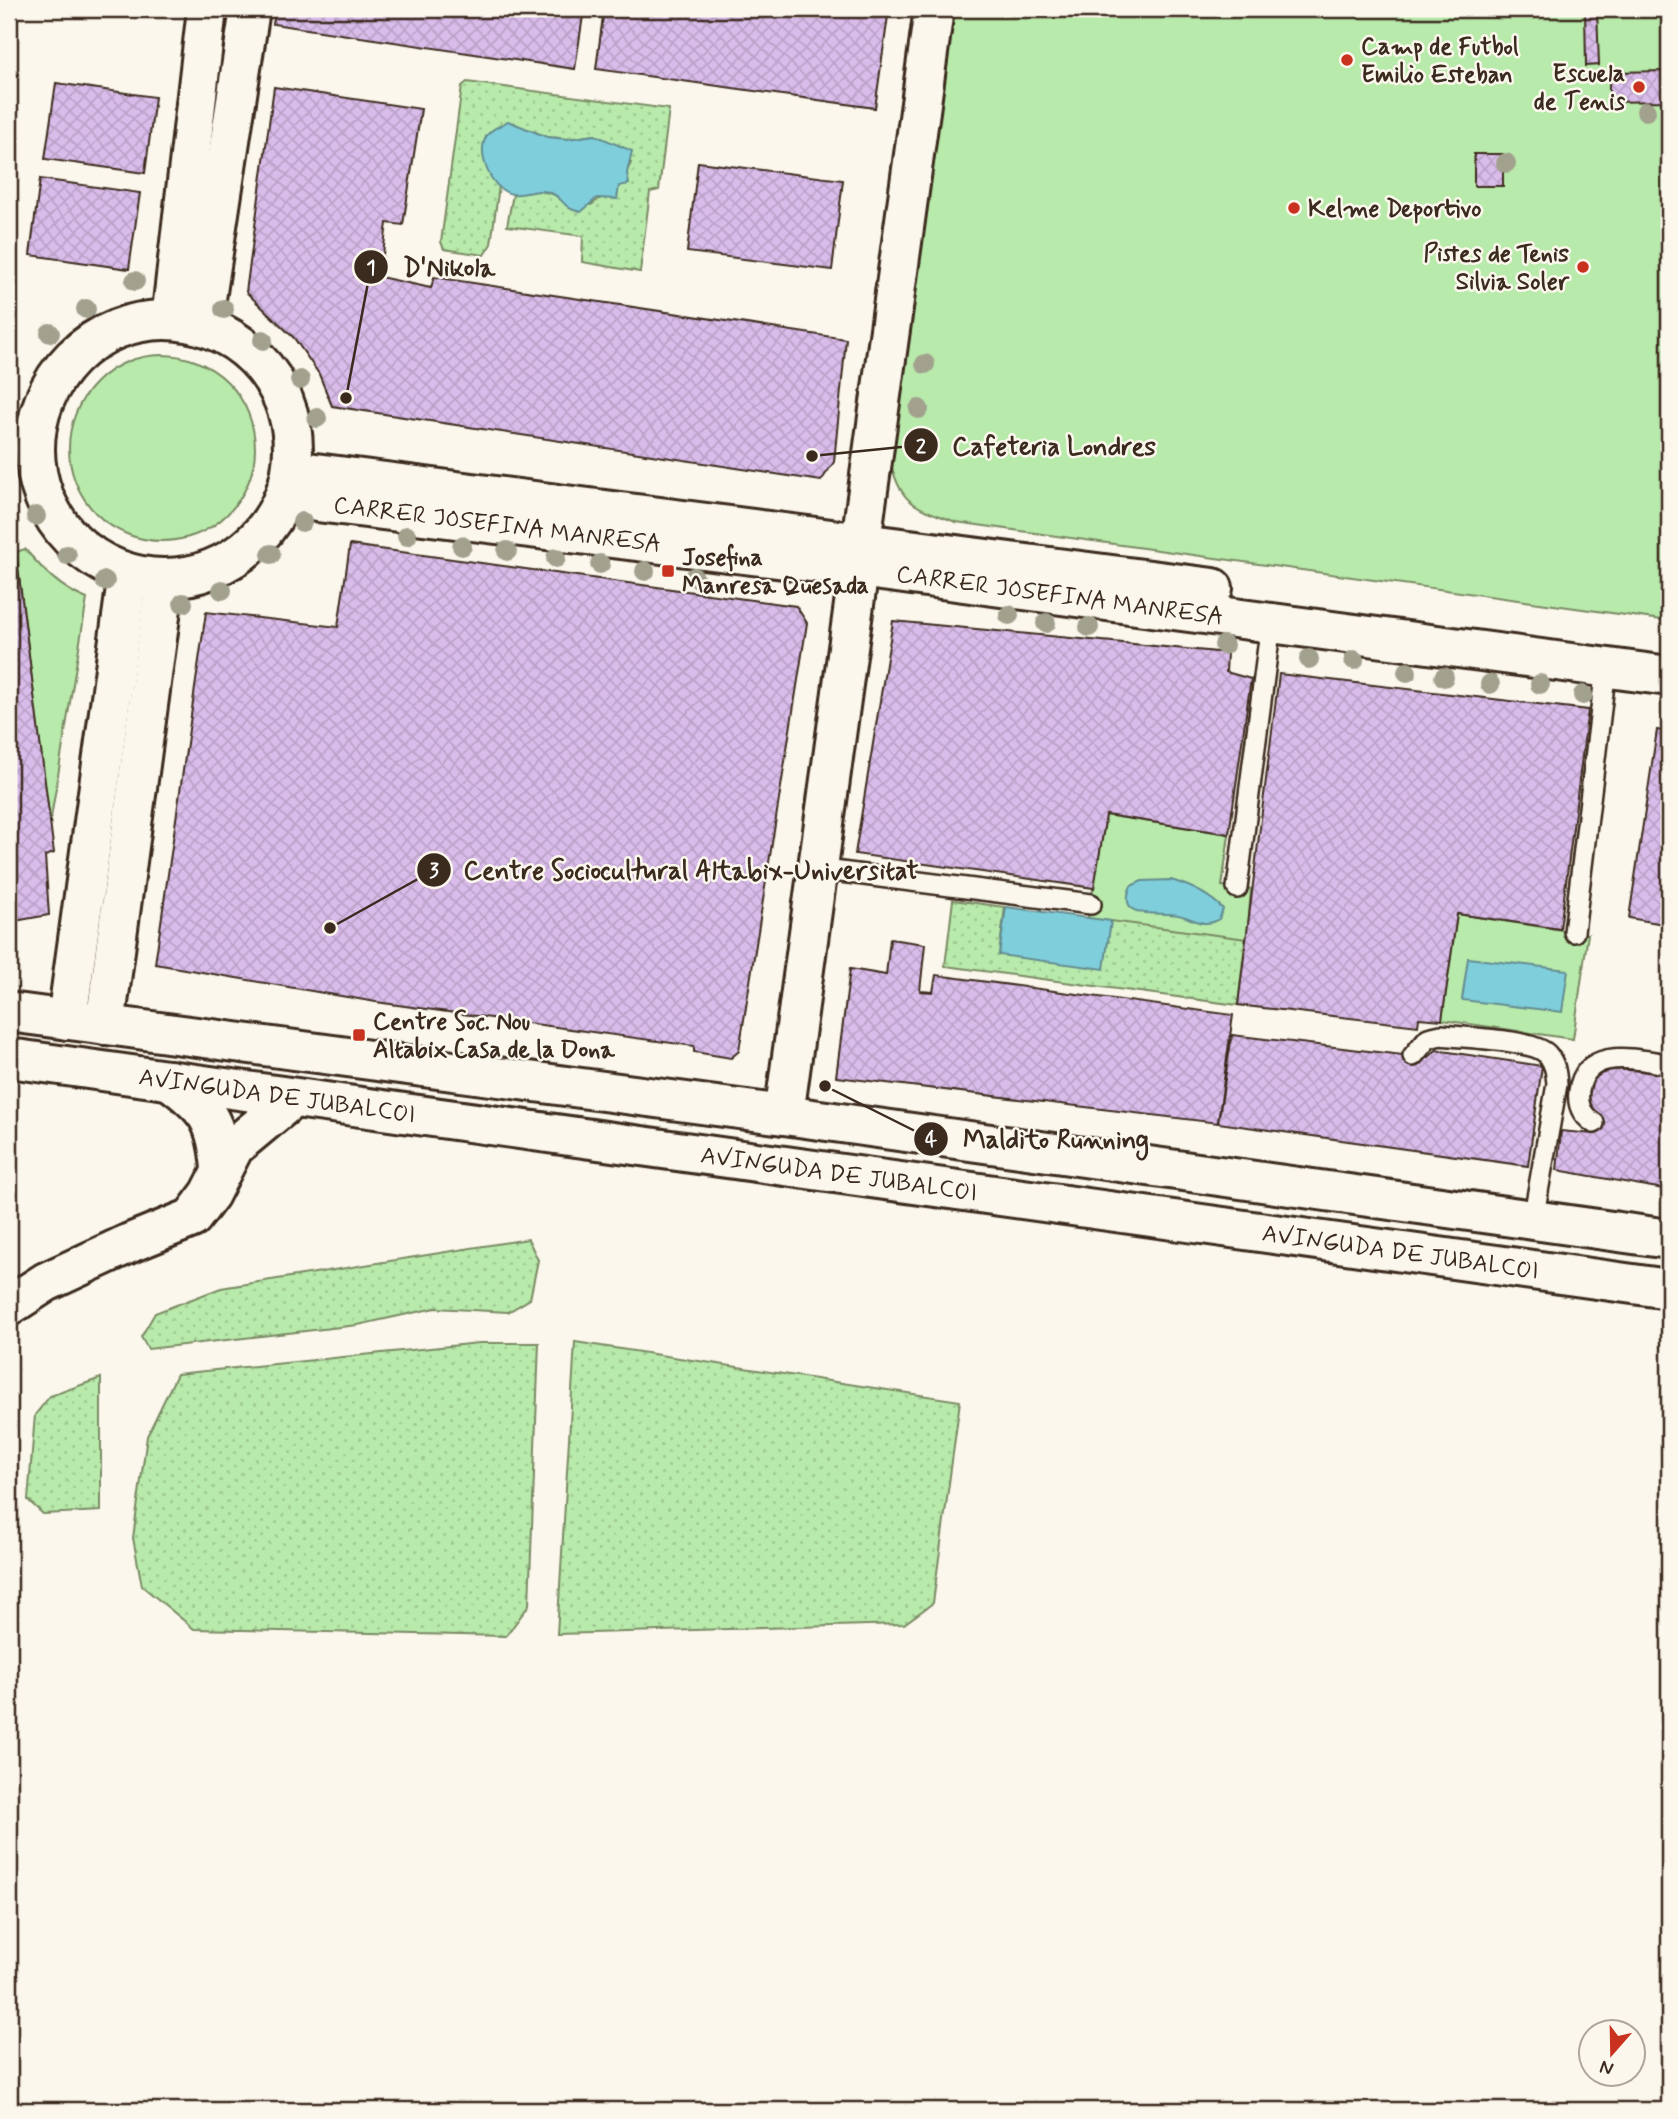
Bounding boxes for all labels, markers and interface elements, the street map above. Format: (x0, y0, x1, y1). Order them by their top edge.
place label: Camp de Futbol Emilio Esteban (1361, 32, 1519, 91)
marker: Camp de Futbol Emilio Esteban (1339, 52, 1355, 68)
place label: Escuela de Tenis (1534, 59, 1625, 118)
marker: Escuela de Tenis (1631, 79, 1647, 95)
place label: Kelme Deportivo (1308, 194, 1481, 225)
marker: Kelme Deportivo (1286, 200, 1302, 216)
place label: Pistes de Tenis Silvia Soler (1424, 239, 1570, 298)
callout: D'Nikola (354, 244, 509, 291)
text: D'Nikola (403, 252, 496, 286)
text: 1 (366, 254, 376, 282)
marker: Pistes de Tenis Silvia Soler (1575, 259, 1591, 275)
callout: Cafeteria Londres (903, 422, 1171, 469)
text: Cafeteria Londres (952, 431, 1156, 465)
text: 2 (916, 433, 927, 461)
street label: CARRER JOSEFINA MANRESA (332, 490, 663, 561)
place label: Josefina Manresa Quesada (682, 543, 869, 602)
street label: CARRER JOSEFINA MANRESA (894, 559, 1225, 633)
marker: Josefina Manresa Quesada (660, 563, 676, 579)
callout: Centre Sociocultural Altabix-Universitat (417, 846, 930, 893)
text: Centre Sociocultural Altabix-Universitat (463, 855, 919, 889)
text: 3 (429, 857, 439, 885)
place label: Centre Soc. Nou Altabix Casa de la Dona (373, 1007, 615, 1066)
marker: Centre Soc. Nou Altabix Casa de la Dona (351, 1027, 367, 1043)
street label: AVINGUDA DE JUBALCOI (137, 1062, 418, 1131)
callout: Maldito Running (914, 1115, 1163, 1162)
text: Maldito Running (963, 1124, 1149, 1161)
text: 4 (925, 1126, 938, 1154)
street label: AVINGUDA DE JUBALCOI (698, 1140, 979, 1210)
street label: AVINGUDA DE JUBALCOI (1260, 1219, 1541, 1288)
north arrow (1576, 2018, 1646, 2088)
text: N (1596, 2054, 1617, 2081)

